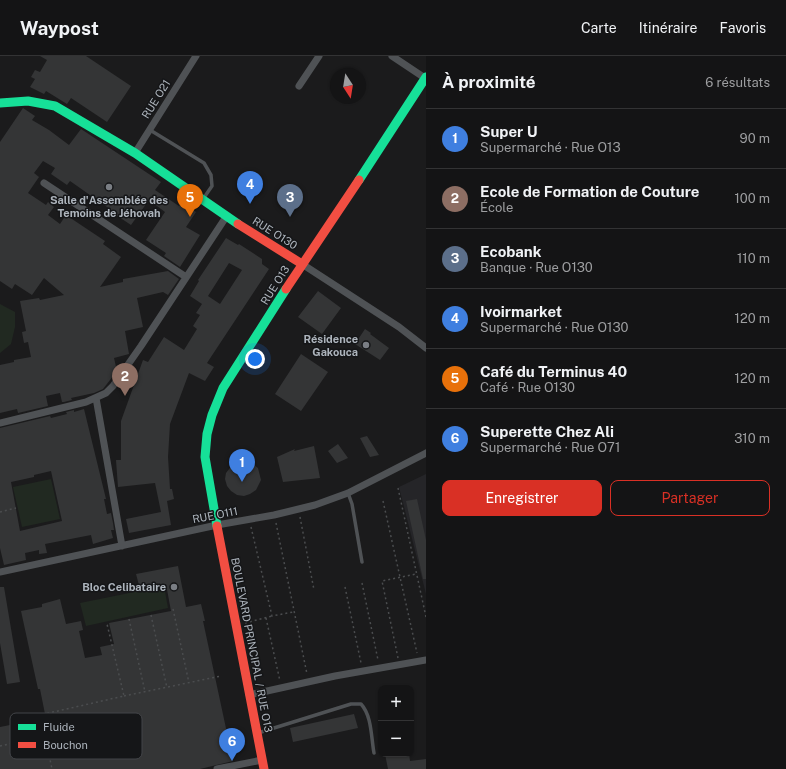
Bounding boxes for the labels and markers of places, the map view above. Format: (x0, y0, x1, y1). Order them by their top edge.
pin: 4 (237, 171, 263, 204)
marker: Salle d'Assemblée des Temoins de Jéhovah (104, 182, 114, 192)
pin: 5 (177, 184, 203, 217)
pin: 3 (277, 184, 303, 217)
place label: Salle d'Assemblée des Temoins de Jéhovah (50, 194, 168, 219)
place label: Résidence Gakouca (304, 333, 358, 358)
marker: Résidence Gakouca (361, 340, 371, 350)
pin: 2 (112, 363, 138, 396)
pin: 1 (229, 449, 255, 482)
place label: Bloc Celibataire (82, 581, 166, 593)
marker: Bloc Celibataire (169, 582, 179, 592)
pin: 6 (219, 728, 245, 761)

